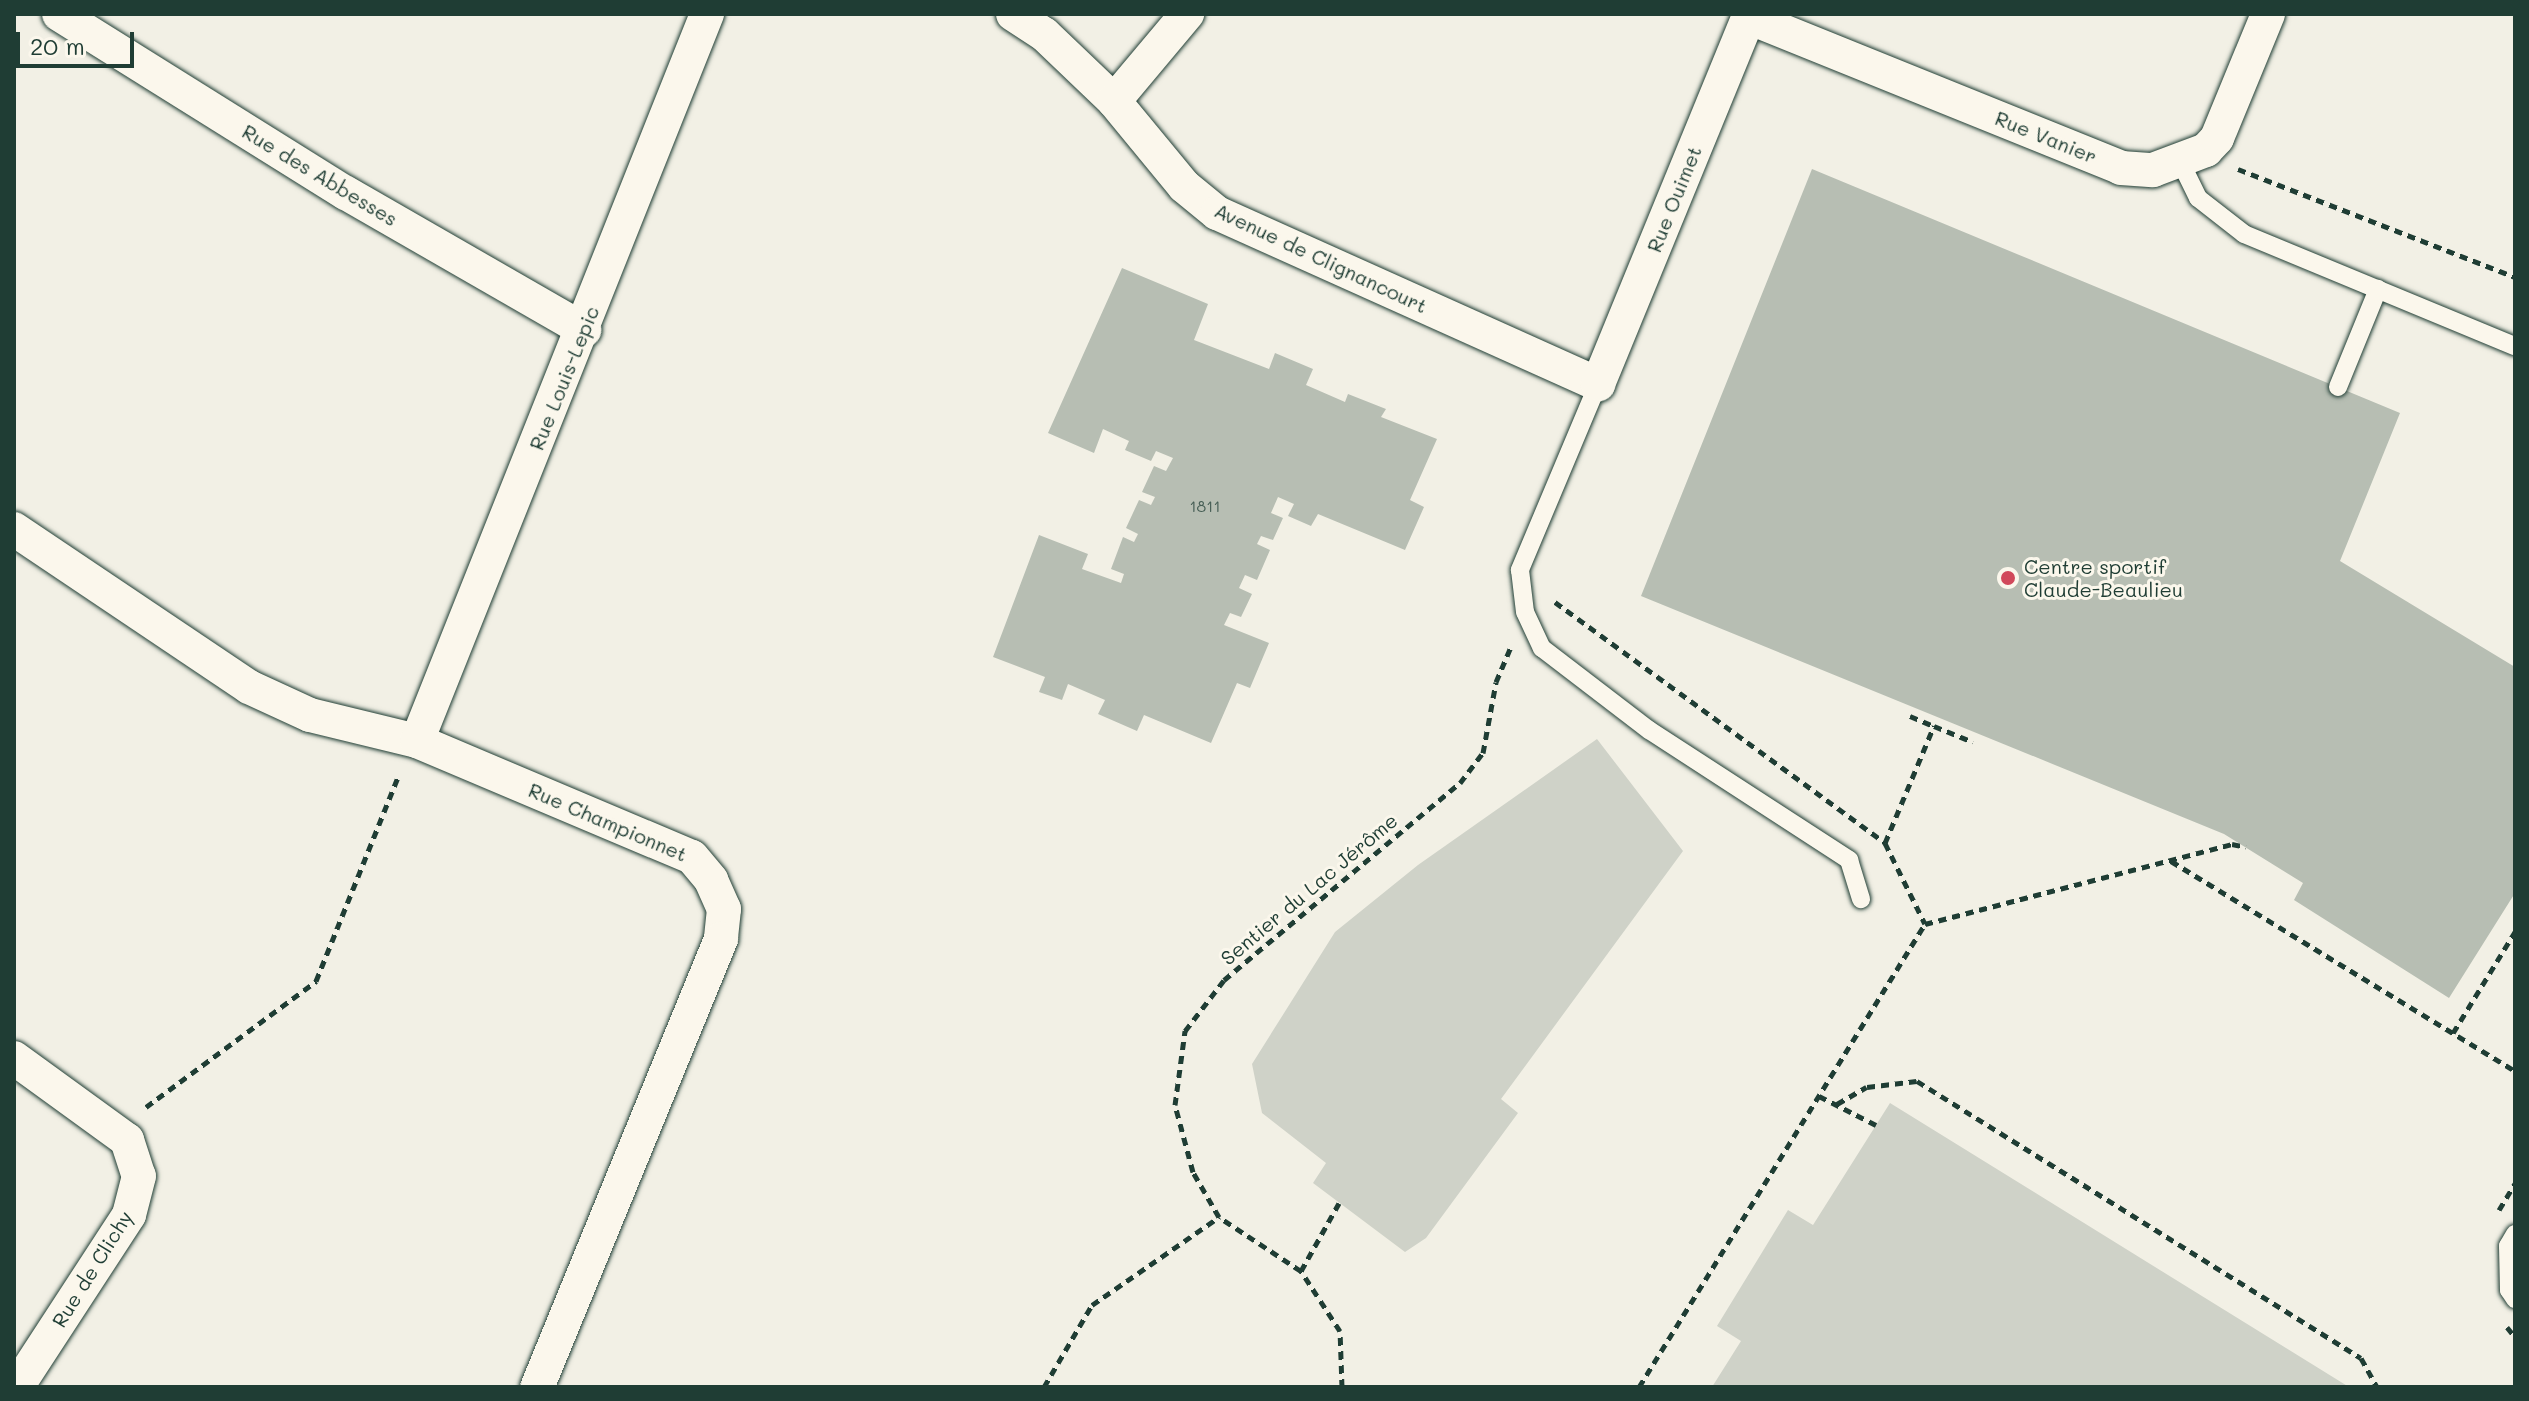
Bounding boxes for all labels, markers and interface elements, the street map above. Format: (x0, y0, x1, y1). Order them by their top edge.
scale bar (20, 16, 138, 66)
text: 20 m (30, 30, 85, 61)
street label: Rue Vanier (1992, 106, 2100, 168)
street label: Rue des Abbesses (238, 119, 402, 231)
street label: Rue Ouimet (1642, 142, 1706, 256)
street label: Avenue de Clignancourt (1211, 198, 1431, 318)
street label: Rue Louis-Lepic (524, 302, 604, 454)
house number: 1811 (1189, 496, 1221, 516)
place label: Centre sportif Claude-Beaulieu (2024, 554, 2183, 601)
marker: Centre sportif Claude-Beaulieu (1999, 569, 2017, 587)
street label: Rue Championnet (525, 778, 691, 866)
street label: Sentier du Lac Jérôme (1216, 808, 1402, 970)
street label: Rue de Clichy (47, 1206, 137, 1332)

